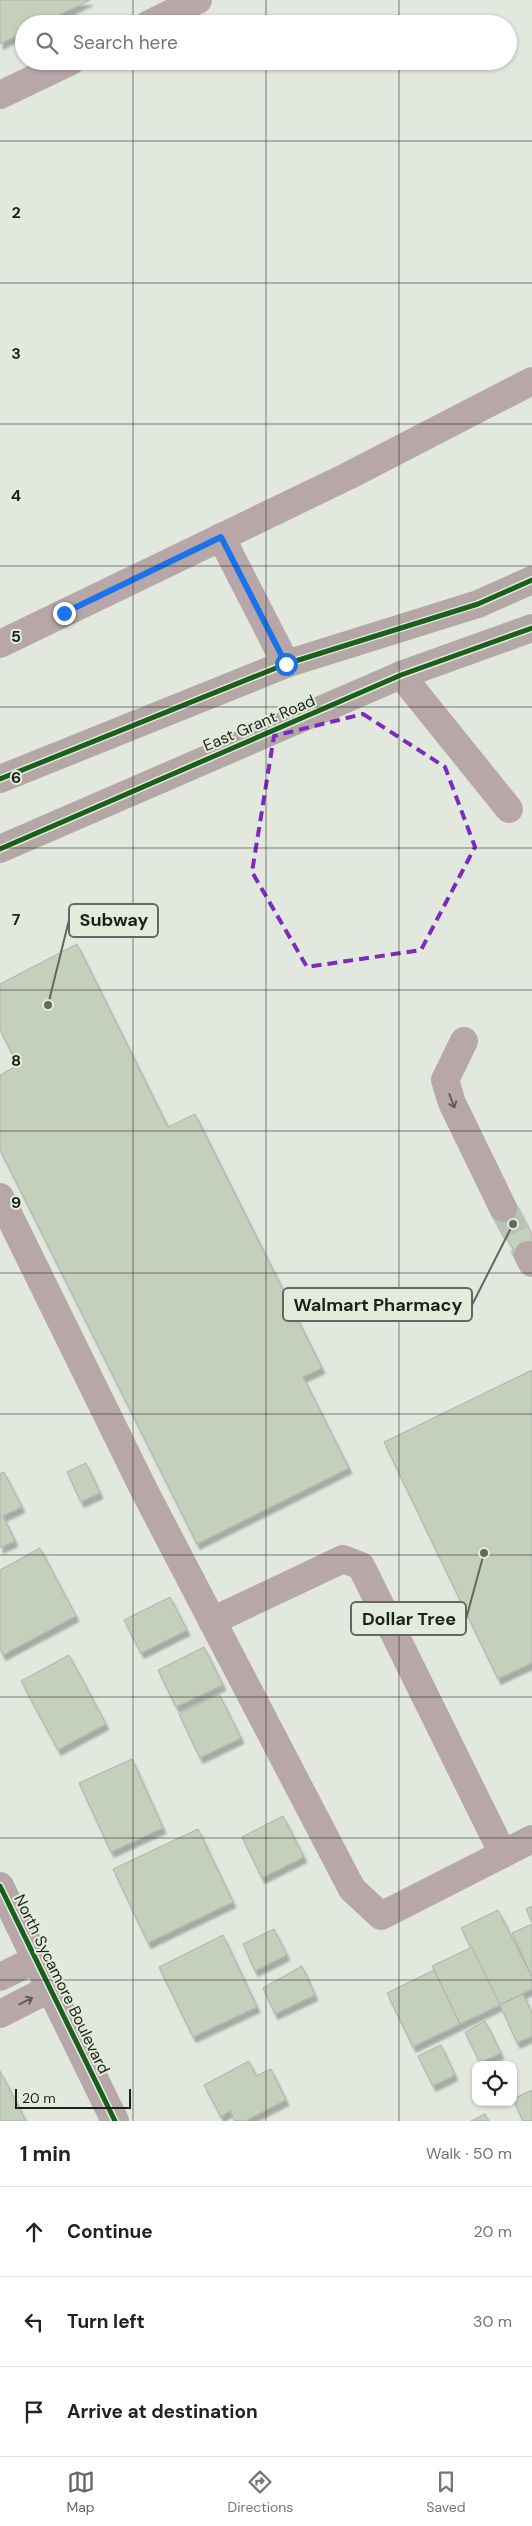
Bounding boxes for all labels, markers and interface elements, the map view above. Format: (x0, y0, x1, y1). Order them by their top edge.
search box (15, 15, 517, 70)
icon: search (33, 29, 61, 57)
text: Search here (73, 30, 178, 55)
text: 2 (11, 202, 21, 223)
text: 3 (11, 343, 21, 364)
text: 4 (11, 485, 21, 506)
route end (53, 602, 76, 625)
text: 5 (11, 626, 21, 647)
route start (275, 653, 298, 676)
street label: East Grant Road (200, 690, 318, 756)
text: 6 (11, 767, 21, 788)
callout: Subway (69, 904, 158, 937)
text: Subway (80, 908, 149, 932)
text: 7 (12, 909, 21, 930)
text: 8 (11, 1050, 21, 1071)
one-way arrow (448, 1093, 457, 1108)
text: 9 (11, 1192, 21, 1213)
callout: Walmart Pharmacy (283, 1288, 472, 1321)
text: Walmart Pharmacy (294, 1293, 463, 1317)
callout: Dollar Tree (351, 1602, 466, 1635)
text: Dollar Tree (362, 1607, 456, 1631)
street label: North Sycamore Boulevard (9, 1891, 115, 2077)
one-way arrow (18, 1996, 33, 2005)
map controls (472, 2061, 517, 2106)
button: locate (472, 2061, 517, 2106)
scale bar (15, 2086, 131, 2109)
text: 20 m (22, 2089, 56, 2107)
text: 1 min (20, 2140, 71, 2168)
text: Walk · 50 m (426, 2143, 512, 2164)
icon: ahead (20, 2218, 48, 2246)
text: Continue (67, 2219, 153, 2244)
text: 20 m (473, 2221, 512, 2242)
icon: left (20, 2308, 48, 2336)
text: Turn left (67, 2309, 145, 2334)
text: 30 m (473, 2311, 512, 2332)
icon: arrive (20, 2398, 48, 2426)
text: Arrive at destination (67, 2399, 258, 2424)
tab: Map (66, 2468, 95, 2516)
tab: Directions (228, 2468, 293, 2516)
tab: Saved (426, 2468, 466, 2516)

